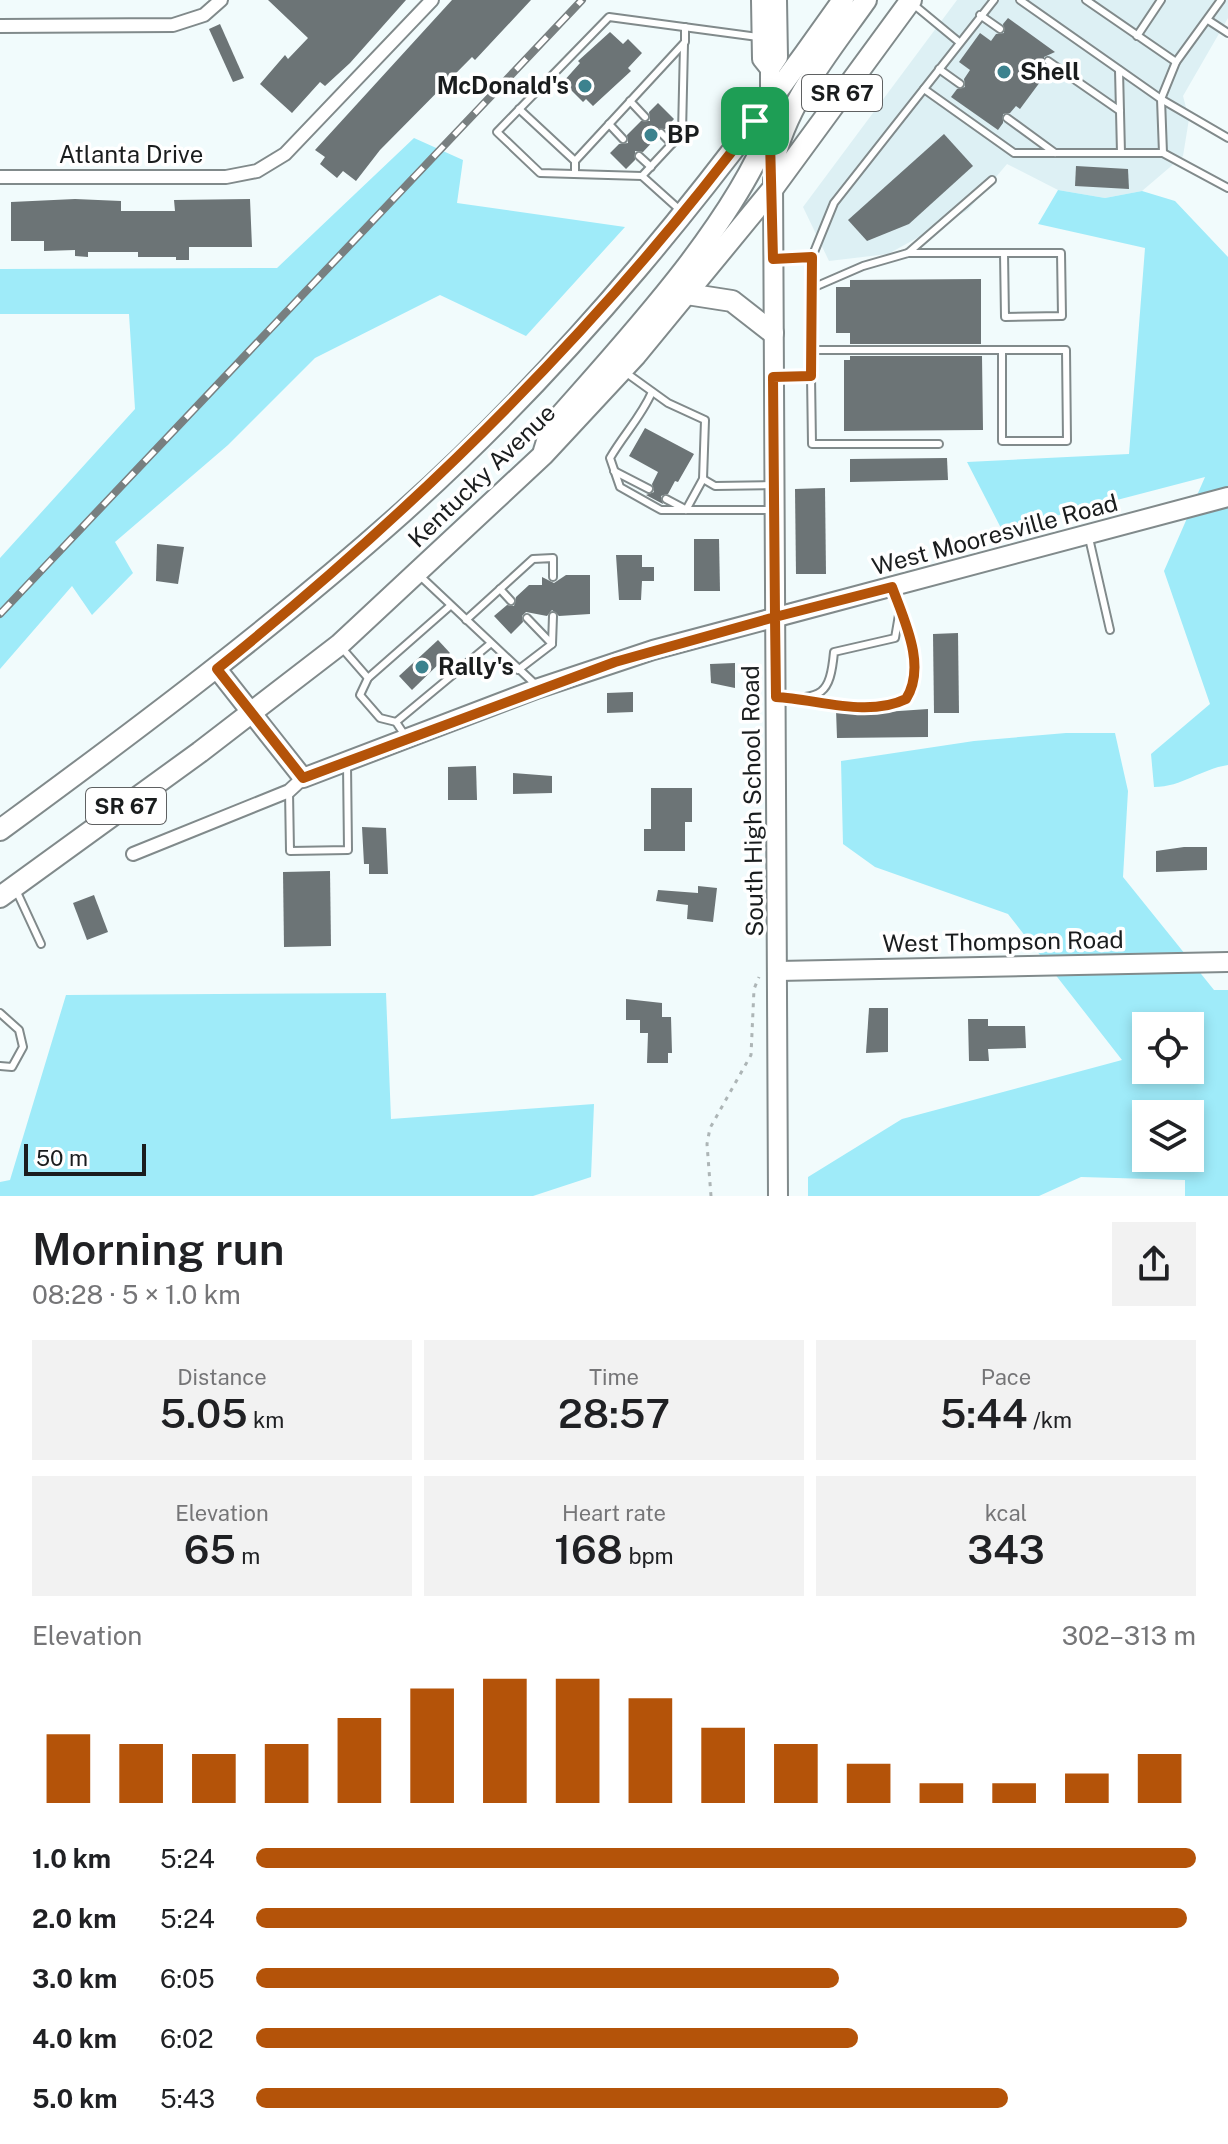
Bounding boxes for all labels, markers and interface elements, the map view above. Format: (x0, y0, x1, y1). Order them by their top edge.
place label: Shell (1020, 57, 1080, 85)
marker: Shell (995, 63, 1013, 81)
place label: McDonald's (437, 71, 569, 99)
road number: SR 67 (802, 75, 882, 111)
marker: McDonald's (576, 77, 594, 95)
pin (721, 87, 789, 155)
icon: arrive (733, 99, 777, 143)
place label: BP (667, 120, 699, 148)
marker: BP (642, 126, 660, 144)
street label: Atlanta Drive (59, 140, 203, 168)
street label: Kentucky Avenue (402, 398, 561, 553)
street label: West Mooresville Road (869, 488, 1121, 580)
place label: Rally's (438, 652, 514, 680)
marker: Rally's (413, 658, 431, 676)
street label: South High School Road (736, 665, 768, 937)
road number: SR 67 (86, 788, 166, 824)
street label: West Thompson Road (882, 925, 1124, 957)
map controls (1132, 1012, 1204, 1172)
button: locate (1132, 1012, 1204, 1084)
button: layers (1132, 1100, 1204, 1172)
scale bar (24, 1140, 146, 1176)
text: 50 m (36, 1145, 88, 1171)
button: share (1112, 1222, 1196, 1306)
text: Morning run (32, 1223, 285, 1275)
text: 08:28 · 5 × 1.0 km (32, 1279, 241, 1310)
text: Distance (177, 1364, 267, 1390)
text: Time (589, 1364, 639, 1390)
text: Pace (981, 1364, 1031, 1390)
text: 5.05 (160, 1390, 248, 1437)
text: 28:57 (558, 1390, 670, 1437)
text: 5:44 (940, 1390, 1028, 1437)
text: km (248, 1407, 284, 1433)
text: /km (1028, 1407, 1072, 1433)
text: Elevation (175, 1500, 269, 1526)
text: Heart rate (562, 1500, 666, 1526)
text: kcal (985, 1500, 1027, 1526)
text: 65 (184, 1526, 236, 1573)
text: 168 (554, 1526, 623, 1573)
text: 343 (967, 1526, 1045, 1573)
text: m (236, 1543, 260, 1569)
text: bpm (623, 1543, 674, 1569)
text: Elevation (32, 1620, 142, 1651)
text: 302–313 m (1062, 1620, 1196, 1651)
text: 1.0 km (32, 1843, 111, 1874)
text: 5:24 (160, 1843, 215, 1874)
text: 2.0 km (32, 1903, 117, 1934)
text: 5:24 (160, 1903, 215, 1934)
text: 3.0 km (32, 1963, 117, 1994)
text: 6:05 (160, 1963, 215, 1994)
text: 4.0 km (32, 2023, 117, 2054)
text: 6:02 (160, 2023, 213, 2054)
text: 5.0 km (32, 2083, 118, 2114)
text: 5:43 (160, 2083, 215, 2114)

